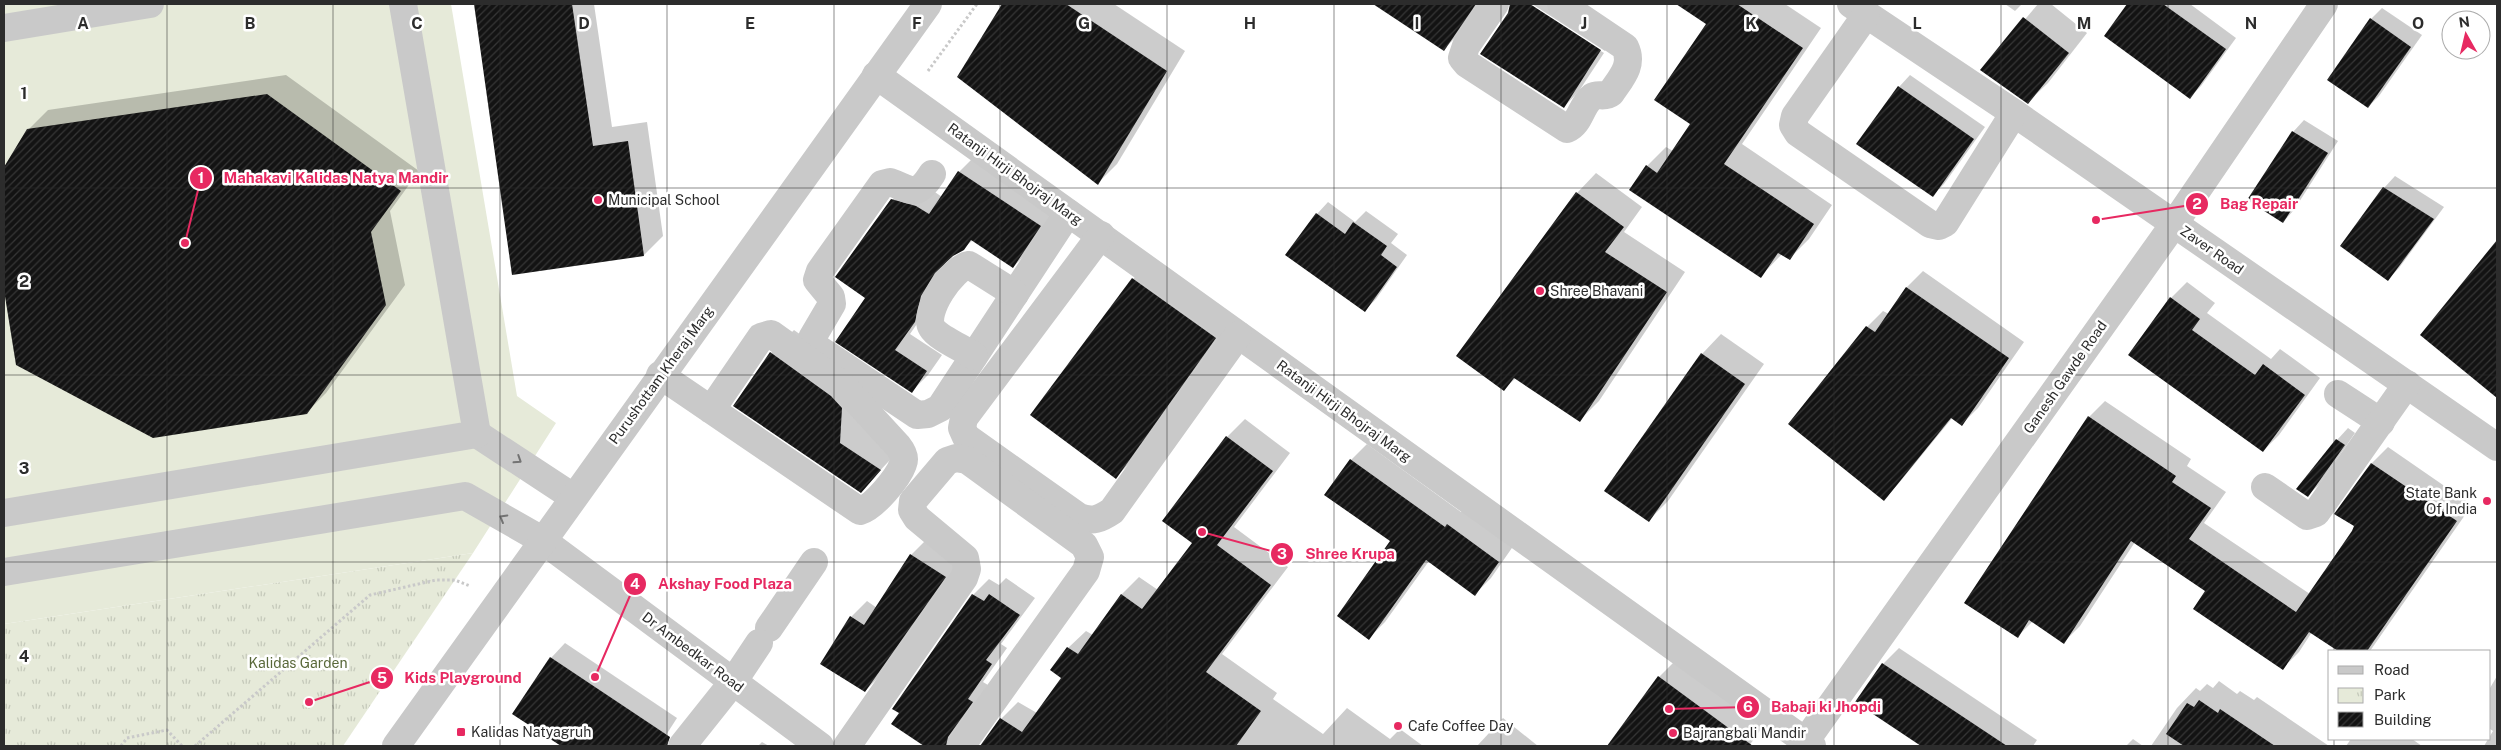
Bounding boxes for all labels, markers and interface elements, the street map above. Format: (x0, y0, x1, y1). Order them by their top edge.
north arrow (2441, 10, 2491, 60)
text: N (2458, 13, 2471, 31)
text: A (77, 14, 89, 33)
text: B (245, 14, 256, 33)
text: C (411, 14, 423, 33)
text: D (578, 14, 590, 33)
text: E (745, 14, 755, 33)
text: F (912, 14, 922, 33)
text: G (1078, 14, 1090, 33)
text: H (1244, 14, 1256, 33)
text: I (1415, 14, 1419, 33)
text: J (1581, 14, 1587, 33)
text: K (1745, 14, 1757, 33)
text: L (1912, 14, 1922, 33)
text: M (2077, 14, 2091, 33)
text: N (2245, 14, 2257, 33)
text: O (2412, 14, 2424, 33)
text: 1 (21, 84, 27, 103)
street label: Ratanji Hirji Bhojraj Marg (945, 120, 1086, 228)
callout: Mahakavi Kalidas Natya Mandir (188, 163, 458, 193)
text: 1 (198, 169, 204, 186)
text: Mahakavi Kalidas Natya Mandir (224, 169, 448, 186)
callout: Bag Repair (2185, 189, 2308, 219)
place label: Municipal School (608, 192, 720, 208)
marker: Municipal School (592, 194, 604, 206)
text: 2 (2192, 195, 2202, 212)
text: Bag Repair (2220, 195, 2298, 212)
street label: Zaver Road (2177, 222, 2247, 278)
text: 2 (19, 272, 29, 291)
place label: Shree Bhavani (1550, 283, 1643, 299)
marker: Shree Bhavani (1534, 285, 1546, 297)
street label: Purushottam Kheraj Marg (606, 303, 717, 447)
street label: Ganesh Gawde Road (2020, 318, 2110, 436)
street label: Ratanji Hirji Bhojraj Marg (1274, 357, 1415, 465)
one-way arrow (512, 454, 521, 464)
text: 3 (19, 459, 29, 478)
place label: State Bank Of India (2405, 485, 2477, 517)
marker: State Bank Of India (2481, 495, 2493, 507)
one-way arrow (500, 514, 509, 524)
callout: Shree Krupa (1270, 539, 1404, 569)
text: 3 (1277, 545, 1287, 562)
text: Shree Krupa (1305, 545, 1395, 562)
callout: Akshay Food Plaza (623, 569, 802, 599)
text: 4 (630, 575, 640, 592)
text: Akshay Food Plaza (658, 575, 792, 592)
street label: Dr Ambedkar Road (639, 609, 747, 695)
text: 4 (19, 647, 30, 666)
legend (2328, 650, 2491, 740)
park label: Kalidas Garden (249, 655, 348, 671)
text: Road (2374, 661, 2410, 678)
callout: Kids Playground (370, 663, 532, 693)
text: 5 (377, 669, 387, 686)
text: Kids Playground (404, 669, 522, 686)
text: Park (2374, 686, 2406, 703)
callout: Babaji ki Jhopdi (1736, 692, 1891, 722)
text: 6 (1743, 698, 1753, 715)
text: Babaji ki Jhopdi (1771, 698, 1881, 715)
text: Building (2374, 711, 2432, 728)
place label: Cafe Coffee Day (1408, 718, 1514, 734)
marker: Cafe Coffee Day (1392, 720, 1404, 732)
place label: Kalidas Natyagruh (471, 724, 591, 740)
place label: Bajrangbali Mandir (1683, 725, 1806, 741)
marker: Kalidas Natyagruh (455, 726, 467, 738)
marker: Bajrangbali Mandir (1667, 727, 1679, 739)

